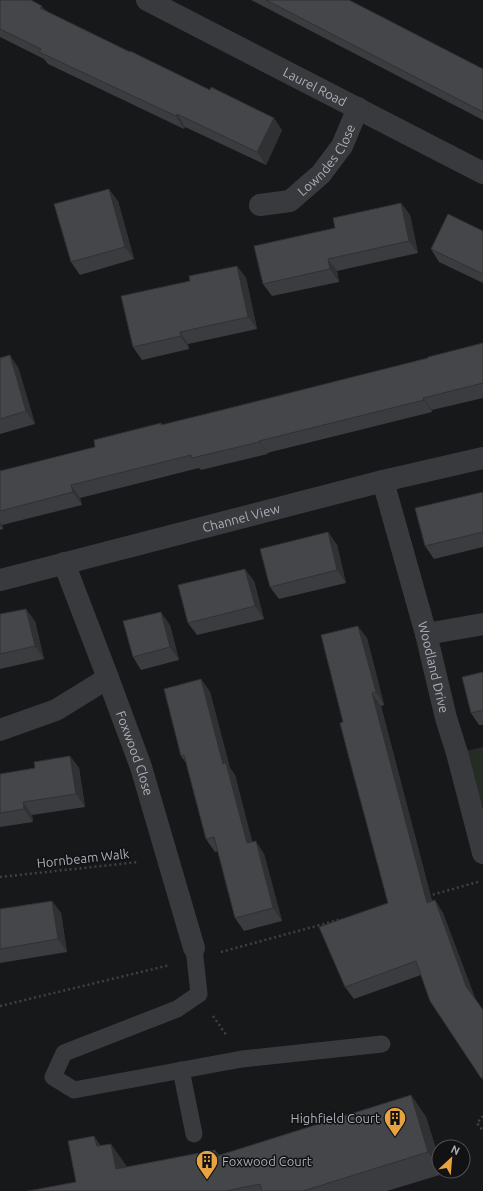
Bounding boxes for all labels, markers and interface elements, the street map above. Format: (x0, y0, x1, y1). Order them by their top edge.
street label: Laurel Road (281, 64, 349, 109)
street label: Lowndes Close (295, 122, 357, 198)
street label: Channel View (201, 501, 281, 534)
street label: Woodland Drive (416, 620, 452, 714)
street label: Foxwood Close (114, 709, 156, 797)
street label: Hornbeam Walk (36, 846, 130, 870)
building icon: Highfield Court (382, 1105, 408, 1138)
place label: Highfield Court (291, 1111, 380, 1125)
north arrow (431, 1139, 471, 1179)
text: N (449, 1143, 462, 1157)
building icon: Foxwood Court (194, 1148, 220, 1181)
place label: Foxwood Court (222, 1154, 312, 1168)

